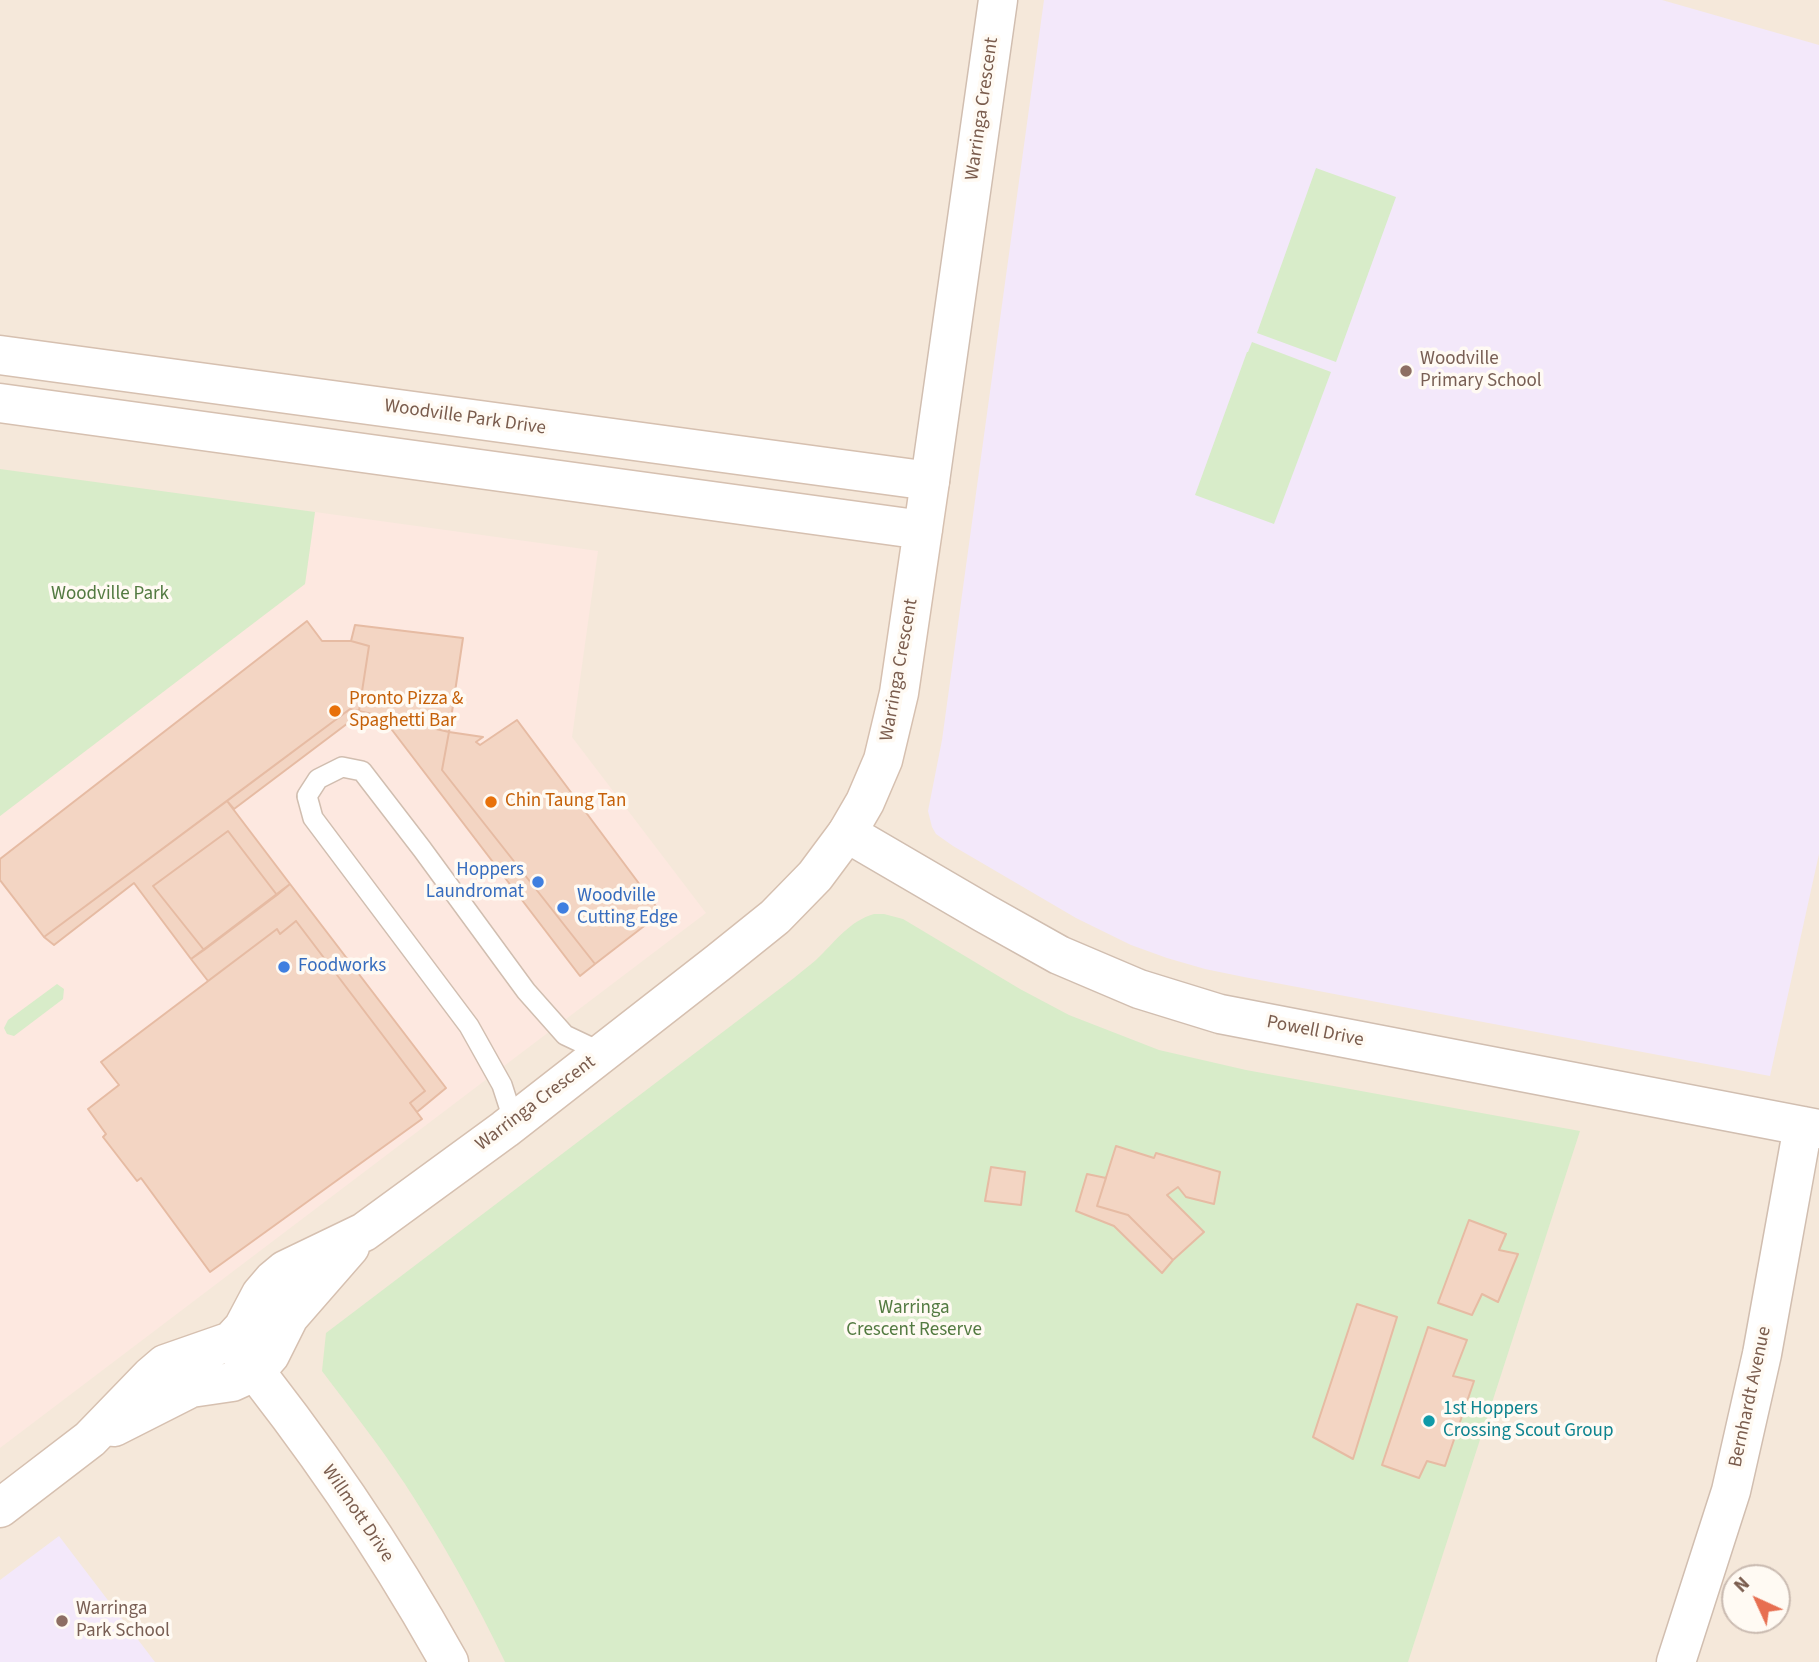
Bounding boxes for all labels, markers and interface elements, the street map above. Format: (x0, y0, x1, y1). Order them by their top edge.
street label: Warringa Crescent (962, 36, 1004, 182)
place label: Woodville Primary School (1420, 349, 1542, 393)
marker: Woodville Primary School (1398, 363, 1414, 379)
street label: Woodville Park Drive (383, 395, 547, 441)
park label: Woodville Park (51, 584, 169, 606)
street label: Warringa Crescent (876, 597, 924, 743)
place label: Pronto Pizza & Spaghetti Bar (349, 689, 463, 733)
marker: Pronto Pizza & Spaghetti Bar (327, 703, 343, 719)
place label: Chin Taung Tan (505, 791, 626, 813)
marker: Chin Taung Tan (483, 794, 499, 810)
place label: Hoppers Laundromat (426, 860, 524, 904)
marker: Hoppers Laundromat (530, 874, 546, 890)
place label: Woodville Cutting Edge (577, 886, 678, 930)
marker: Woodville Cutting Edge (555, 900, 571, 916)
place label: Foodworks (298, 956, 386, 978)
marker: Foodworks (276, 959, 292, 975)
street label: Powell Drive (1265, 1011, 1365, 1053)
street label: Warringa Crescent (472, 1051, 600, 1157)
park label: Warringa Crescent Reserve (846, 1298, 982, 1342)
street label: Bernhardt Avenue (1725, 1325, 1777, 1469)
place label: 1st Hoppers Crossing Scout Group (1443, 1399, 1613, 1443)
marker: 1st Hoppers Crossing Scout Group (1421, 1413, 1437, 1429)
street label: Willmott Drive (316, 1461, 398, 1567)
north arrow (1721, 1564, 1791, 1634)
text: N (1728, 1571, 1756, 1599)
place label: Warringa Park School (76, 1599, 170, 1643)
marker: Warringa Park School (54, 1613, 70, 1629)

